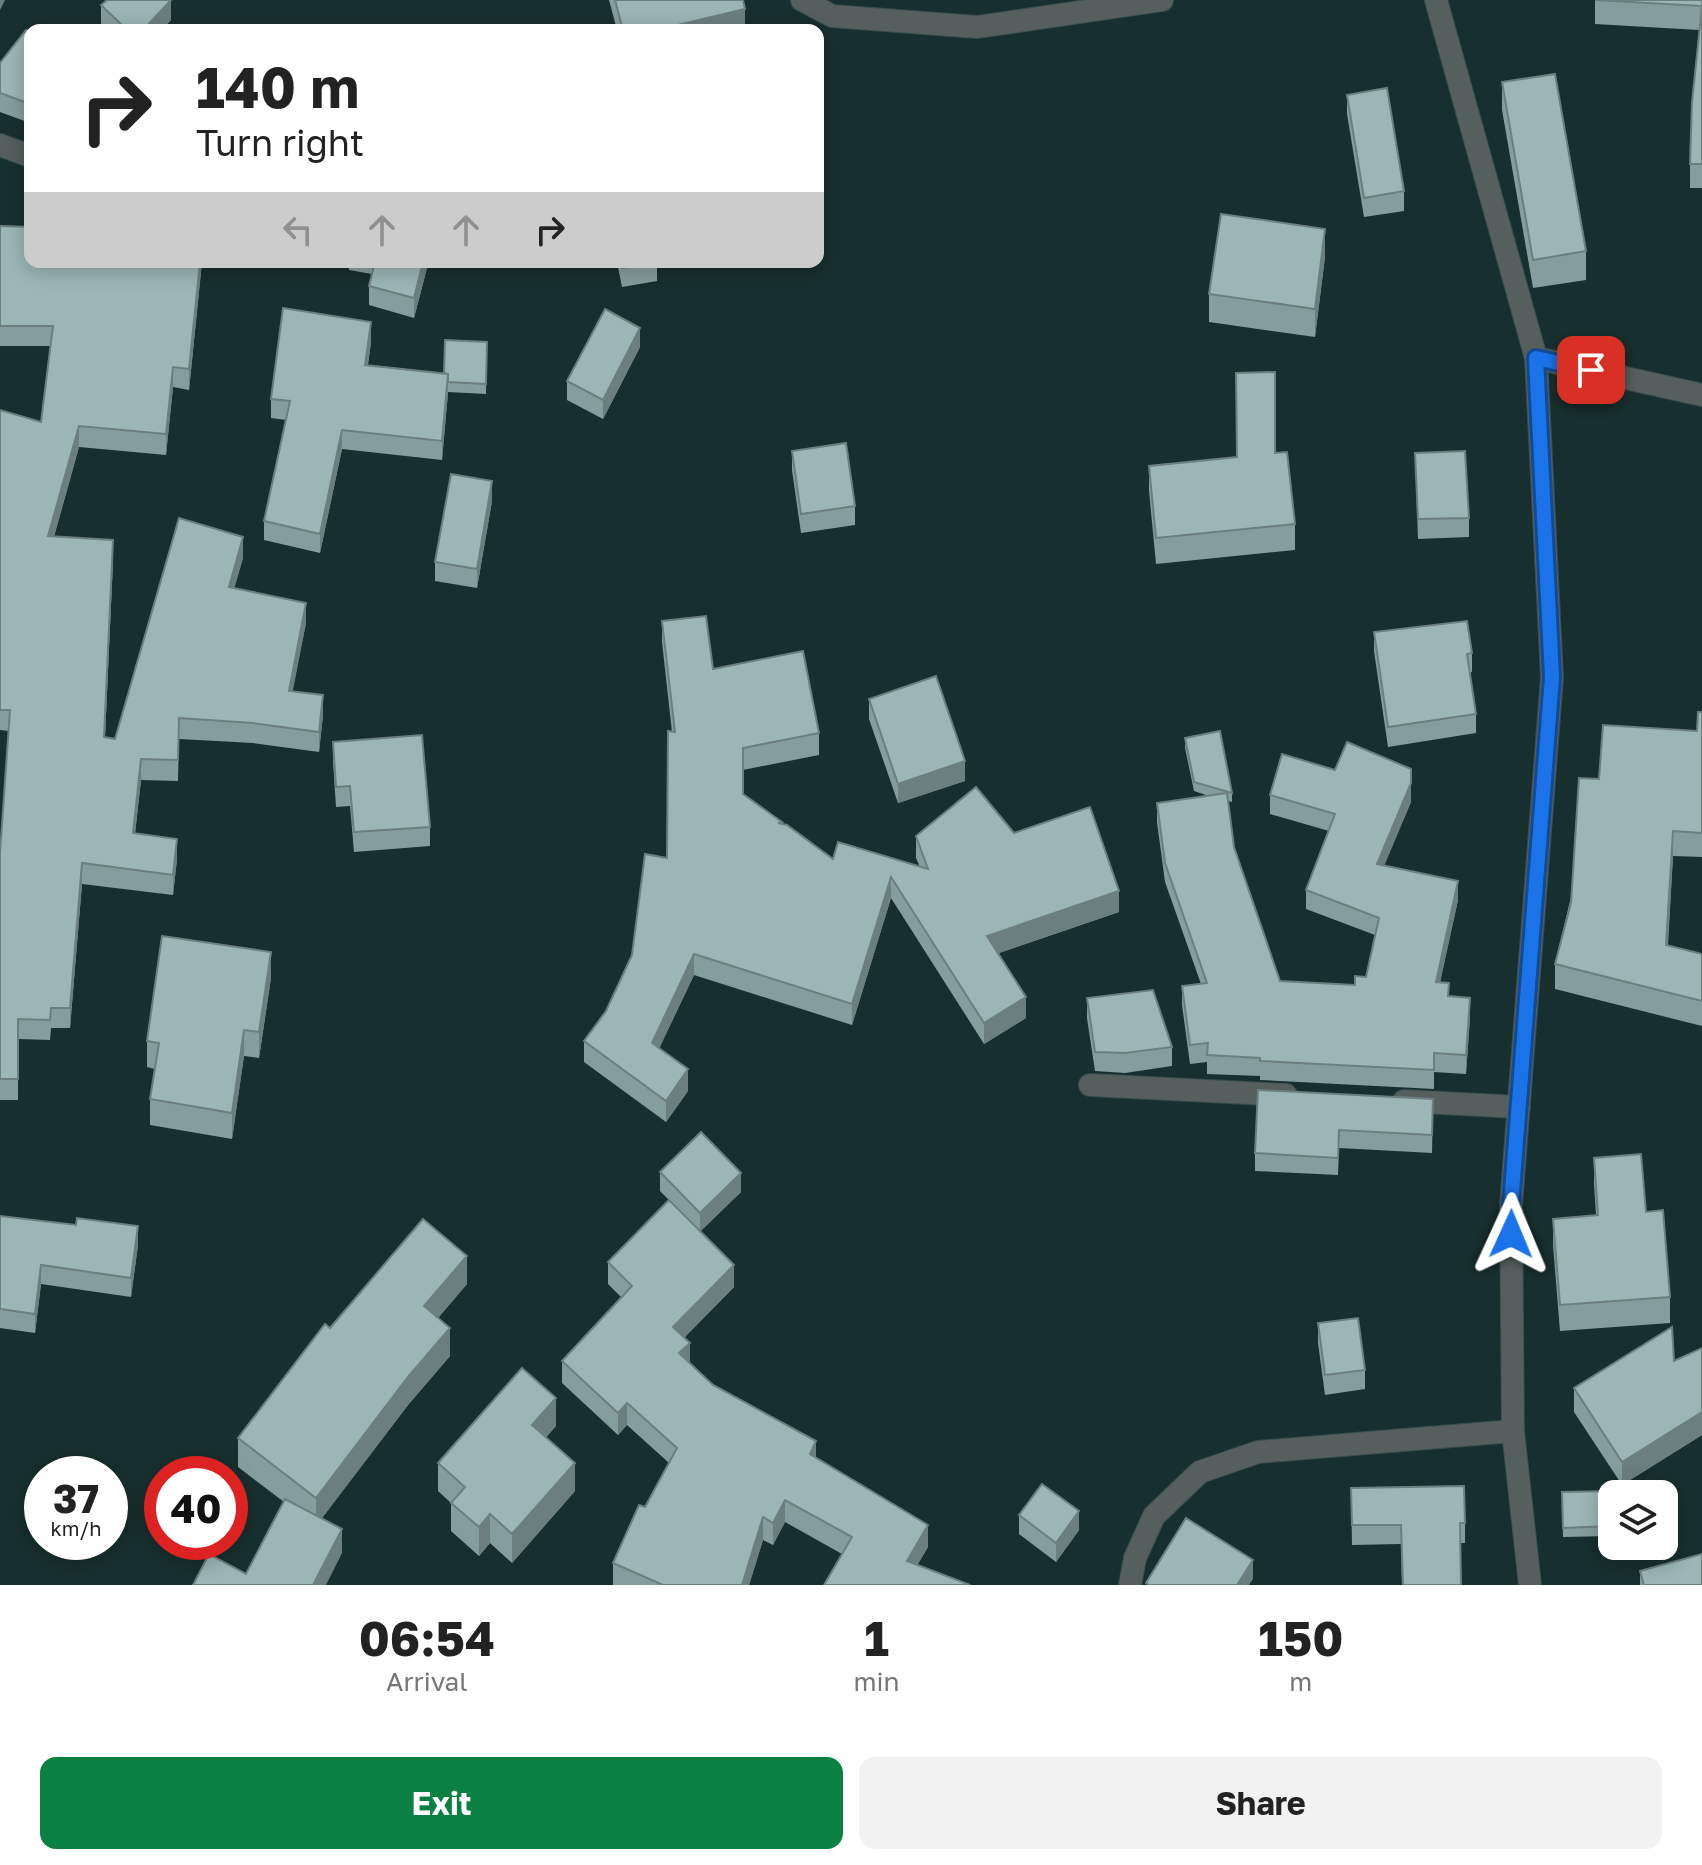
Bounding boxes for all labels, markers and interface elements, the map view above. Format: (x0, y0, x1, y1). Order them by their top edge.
text: 140 m (196, 53, 359, 120)
icon: right (64, 56, 168, 160)
text: Turn right (196, 121, 364, 164)
icon: left (276, 208, 320, 252)
icon: ahead (360, 208, 404, 252)
icon: ahead (444, 208, 488, 252)
icon: right (528, 208, 572, 252)
pin (1557, 336, 1625, 404)
icon: arrive (1569, 348, 1613, 392)
position arrow (1469, 1192, 1553, 1276)
speed limit sign: 40 (144, 1456, 248, 1560)
text: 37 (53, 1474, 99, 1522)
map controls (1598, 1480, 1678, 1560)
button: layers (1598, 1480, 1678, 1560)
text: km/h (51, 1516, 101, 1540)
text: 06:54 (359, 1609, 495, 1667)
text: 1 (864, 1609, 889, 1667)
text: 150 (1258, 1609, 1343, 1667)
text: Arrival (386, 1666, 468, 1697)
text: min (854, 1666, 900, 1697)
text: m (1289, 1666, 1312, 1697)
button: Exit (40, 1757, 843, 1849)
button: Share (859, 1757, 1662, 1849)

